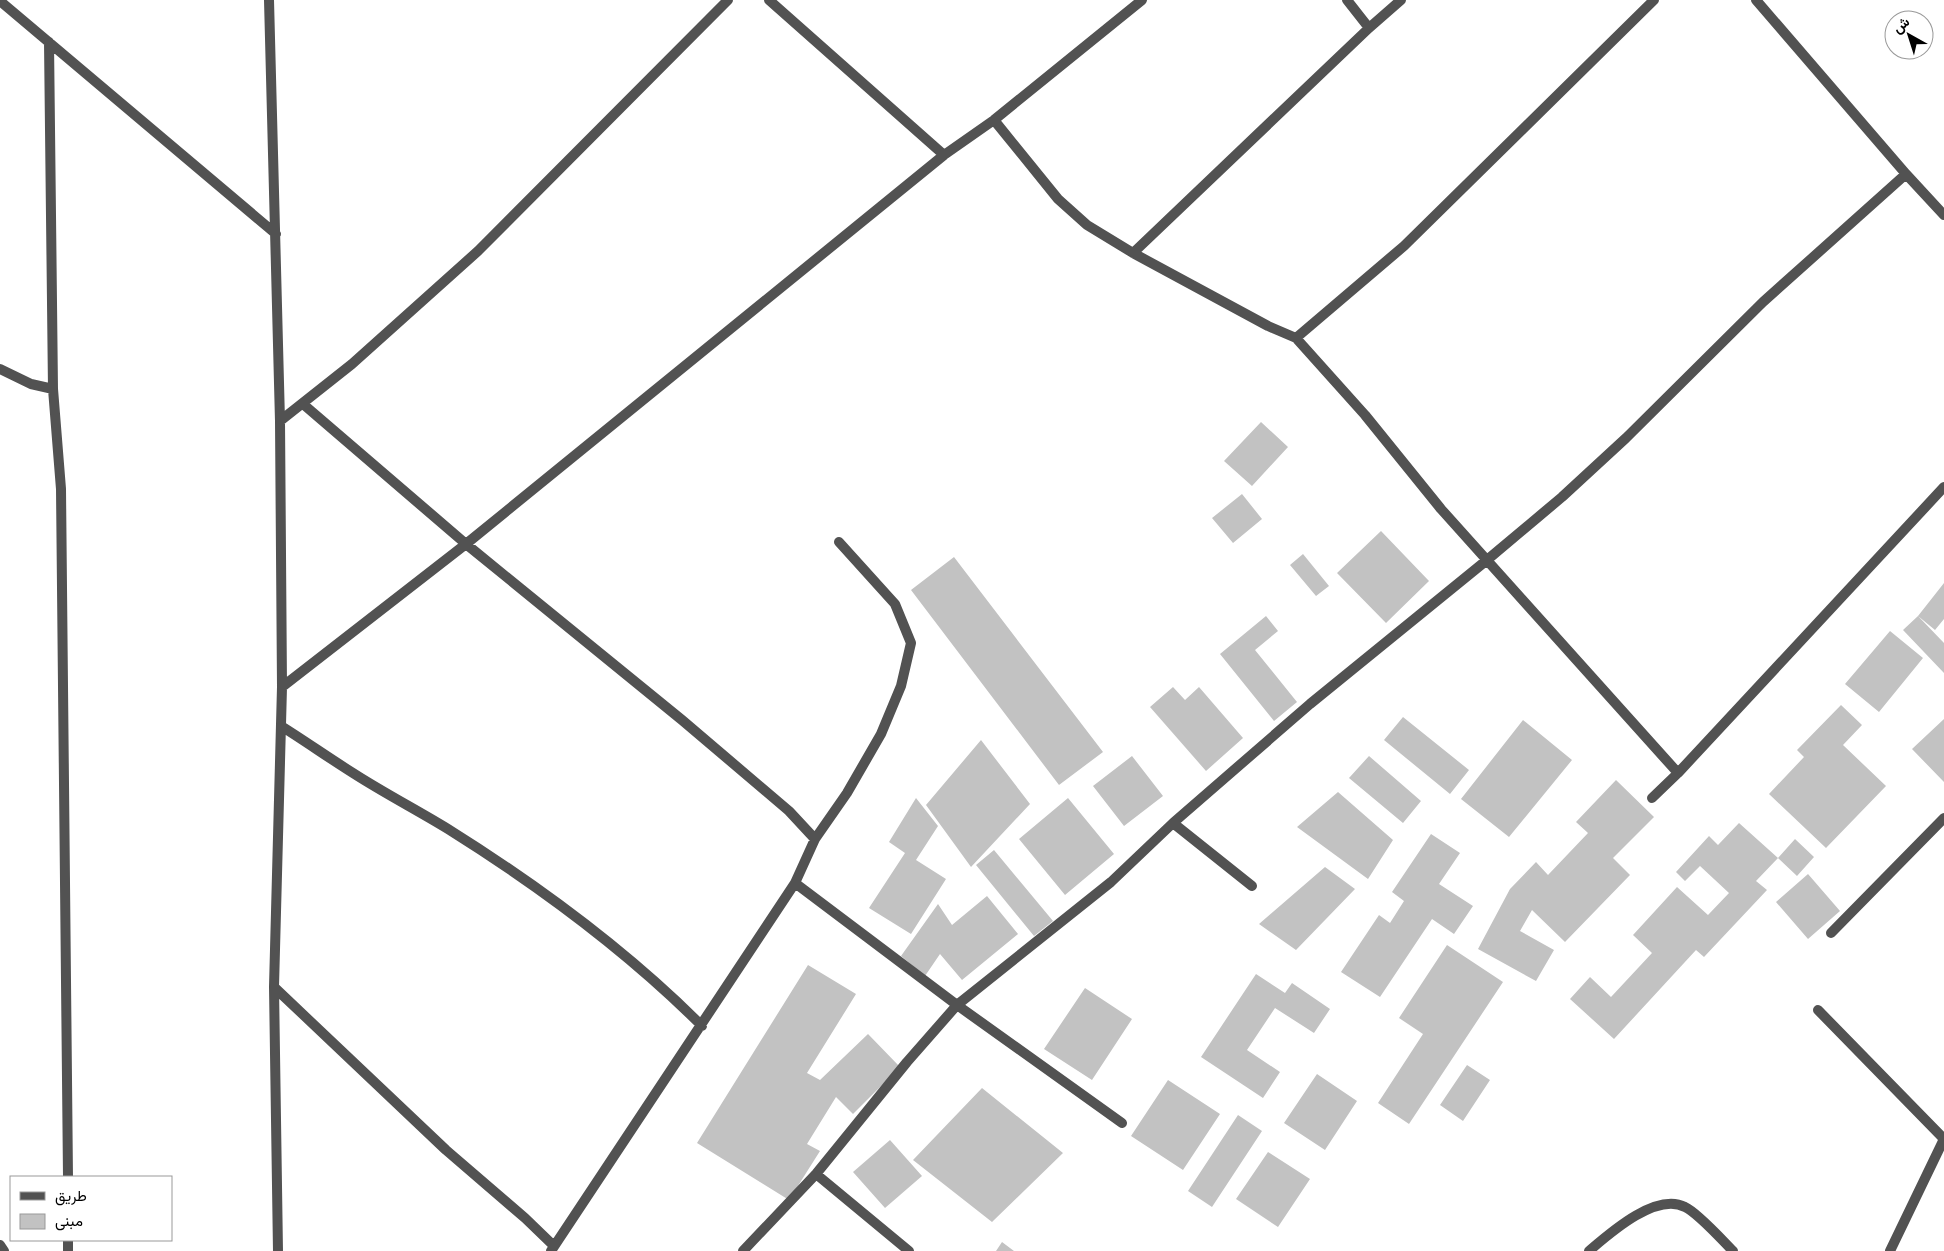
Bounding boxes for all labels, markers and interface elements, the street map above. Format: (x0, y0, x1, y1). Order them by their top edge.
north arrow (1884, 10, 1934, 60)
text: ش (1889, 13, 1913, 37)
legend (10, 1176, 172, 1241)
text: طريق (55, 1187, 87, 1206)
text: مبنى (55, 1212, 83, 1231)

